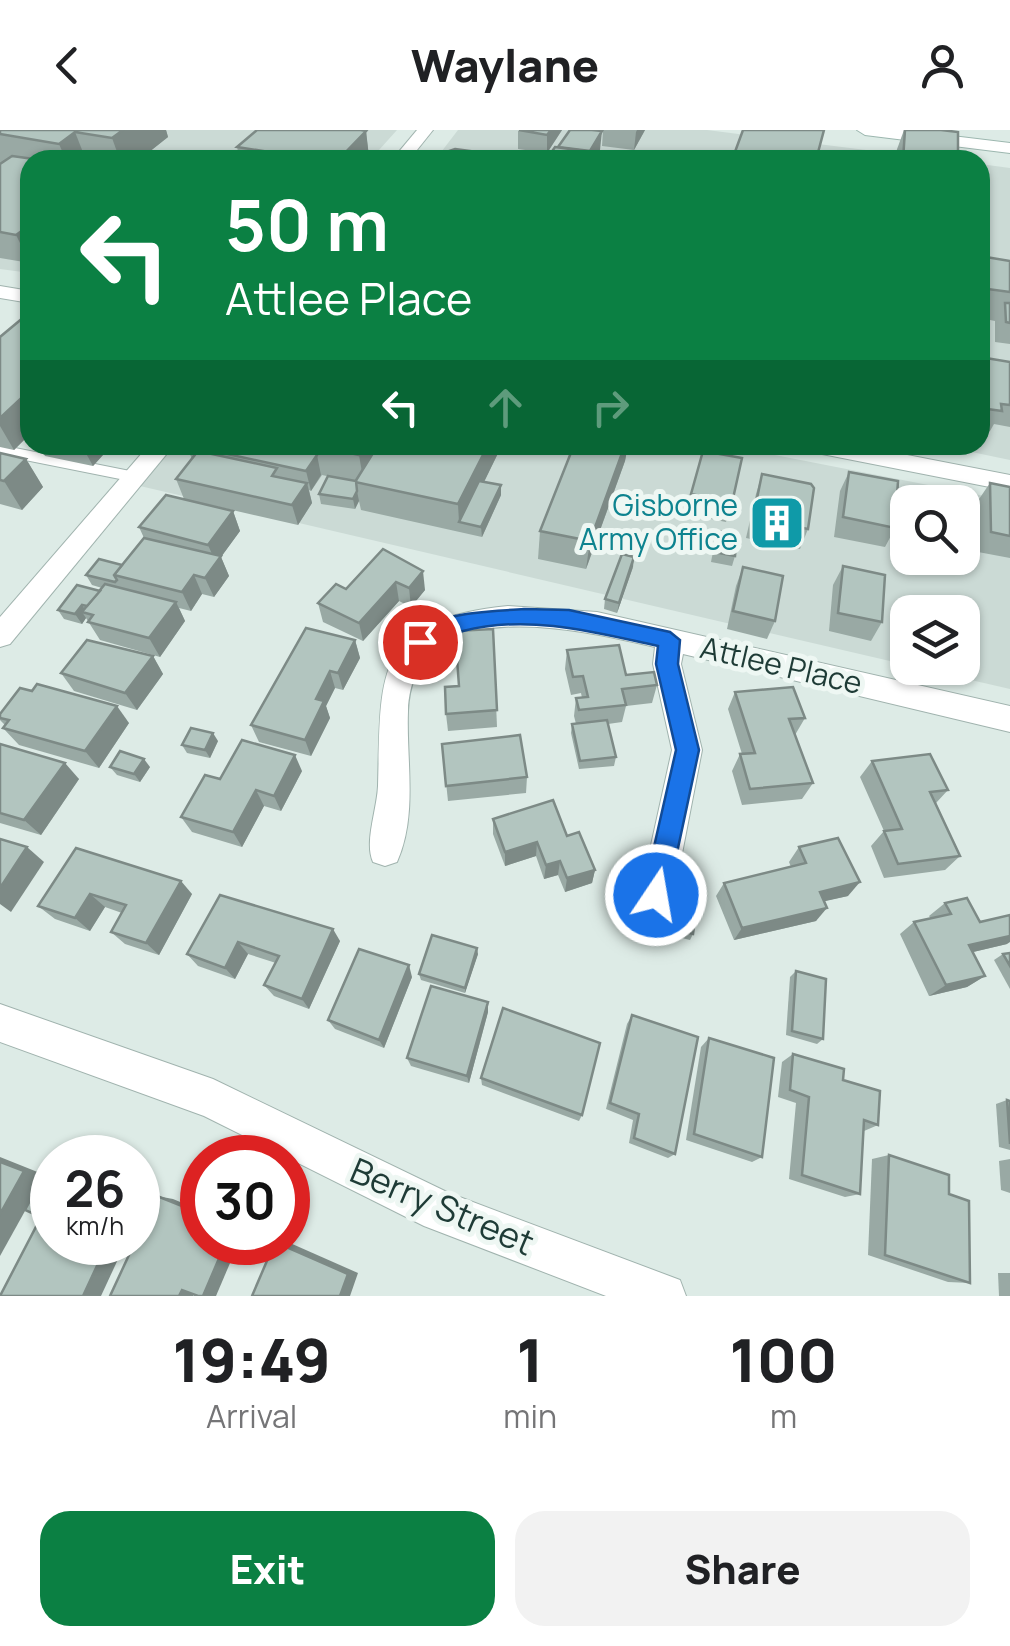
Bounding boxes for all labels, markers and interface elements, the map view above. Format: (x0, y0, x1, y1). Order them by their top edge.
text: Waylane (411, 34, 599, 96)
icon: back (40, 38, 95, 93)
icon: person (915, 38, 970, 93)
text: 50 m (225, 176, 389, 272)
icon: left (60, 190, 190, 320)
text: Attlee Place (225, 267, 472, 329)
icon: left (373, 380, 428, 435)
icon: ahead (478, 380, 533, 435)
icon: right (583, 380, 638, 435)
place label: Gisborne Army Office (579, 484, 738, 559)
map controls (890, 485, 980, 685)
button: search (890, 485, 980, 575)
building icon: Gisborne Army Office (747, 493, 807, 553)
button: layers (890, 595, 980, 685)
pin (378, 600, 463, 685)
icon: arrive (393, 615, 448, 670)
street label: Attlee Place (696, 626, 866, 703)
position arrow (604, 843, 708, 947)
speed limit sign: 30 (180, 1135, 310, 1265)
street label: Berry Street (343, 1146, 542, 1266)
text: 26 (65, 1154, 125, 1222)
text: km/h (66, 1208, 124, 1243)
text: 19:49 (172, 1318, 331, 1400)
text: 1 (517, 1318, 544, 1400)
text: 100 (729, 1318, 838, 1400)
text: Arrival (206, 1394, 297, 1438)
text: min (503, 1394, 557, 1438)
text: m (770, 1394, 797, 1438)
button: Exit (40, 1511, 495, 1626)
button: Share (515, 1511, 970, 1626)

